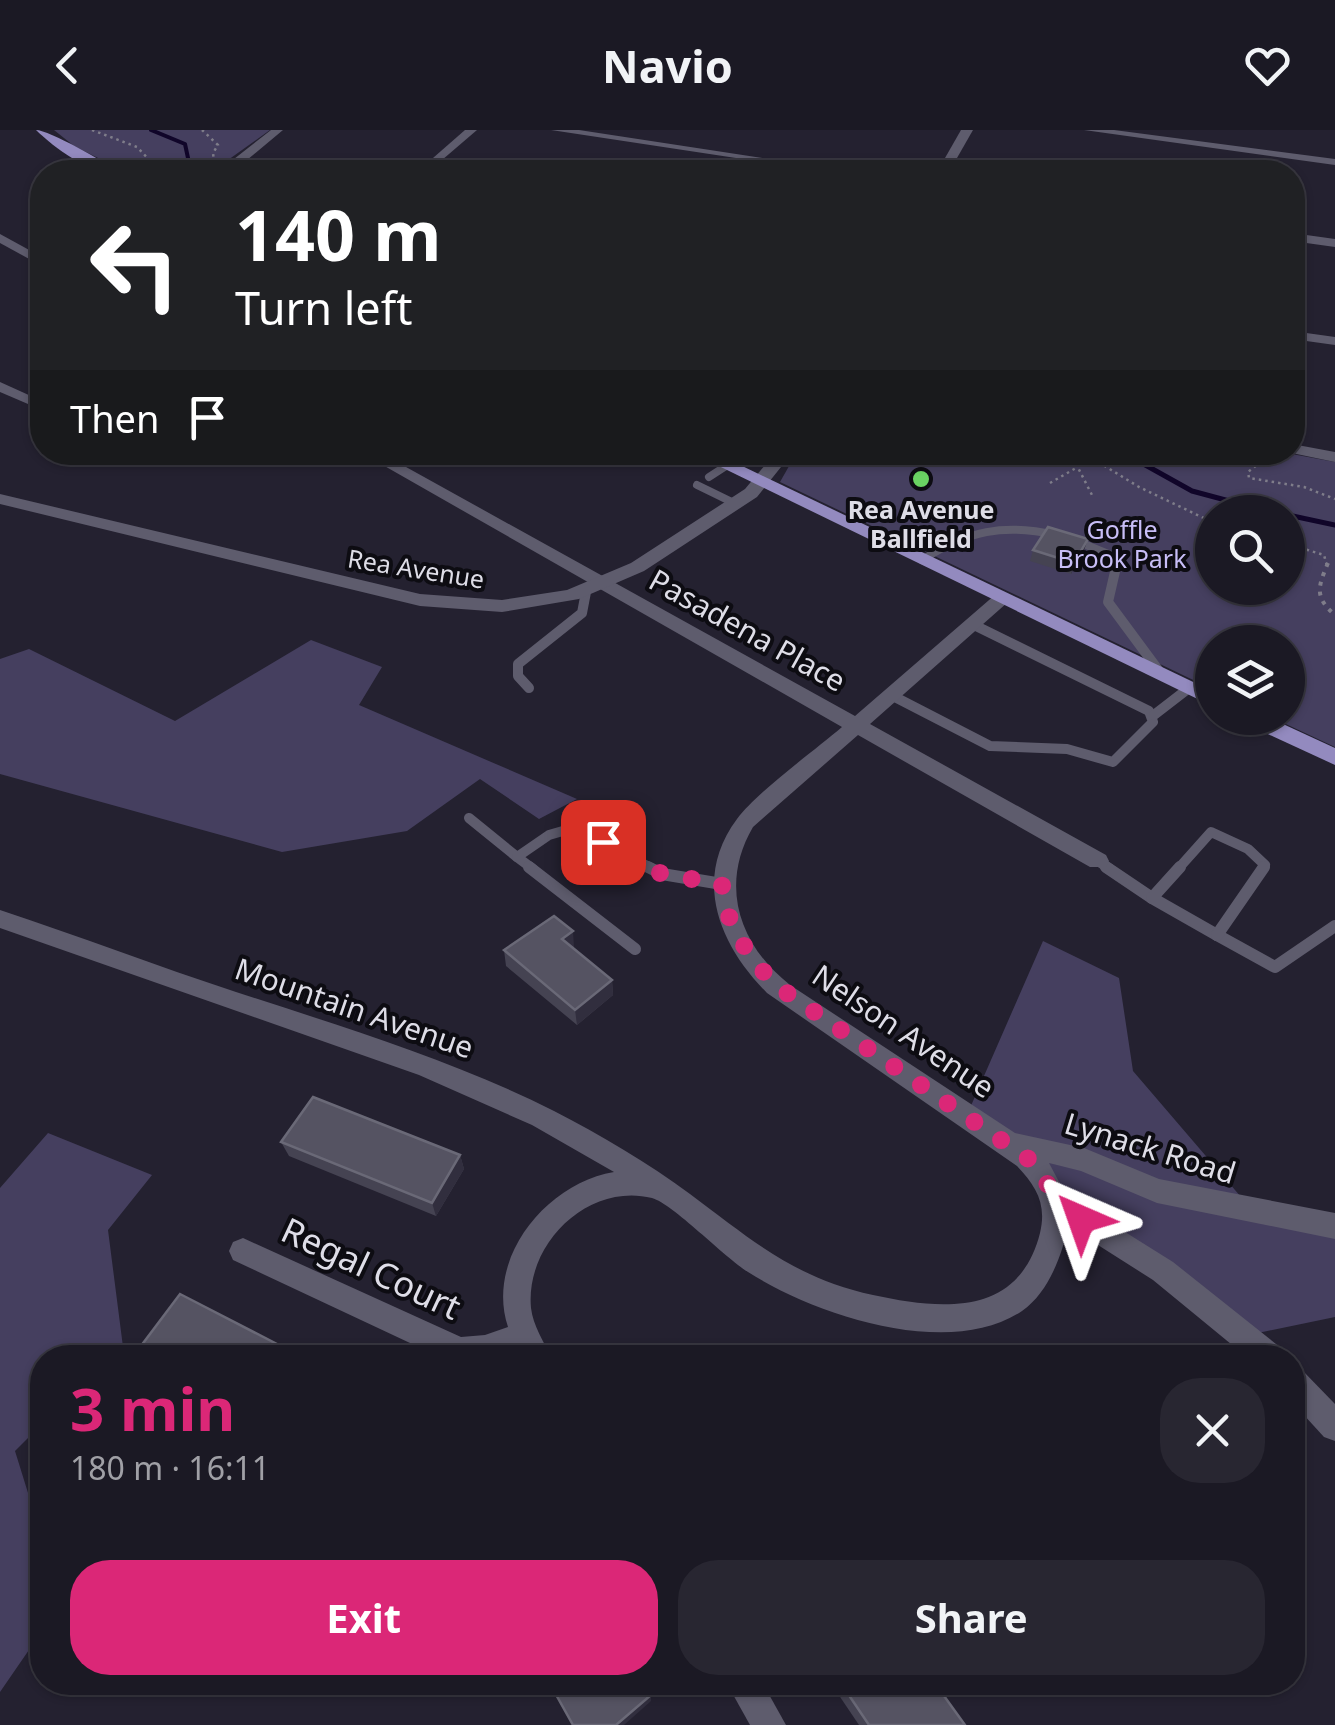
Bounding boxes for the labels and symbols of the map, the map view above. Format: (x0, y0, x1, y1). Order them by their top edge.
marker: Rea Avenue Ballfield (910, 468, 932, 490)
place label: Rea Avenue Ballfield (848, 492, 994, 555)
park label: Goffle Brook Park (1057, 512, 1187, 575)
street label: Rea Avenue (345, 540, 487, 596)
street label: Pasadena Place (642, 559, 853, 701)
pin (561, 800, 646, 885)
street label: Mountain Avenue (230, 948, 479, 1068)
street label: Nelson Avenue (805, 955, 1003, 1107)
street label: Lynack Road (1060, 1102, 1241, 1193)
position arrow (1029, 1167, 1133, 1271)
street label: Regal Court (274, 1206, 469, 1330)

